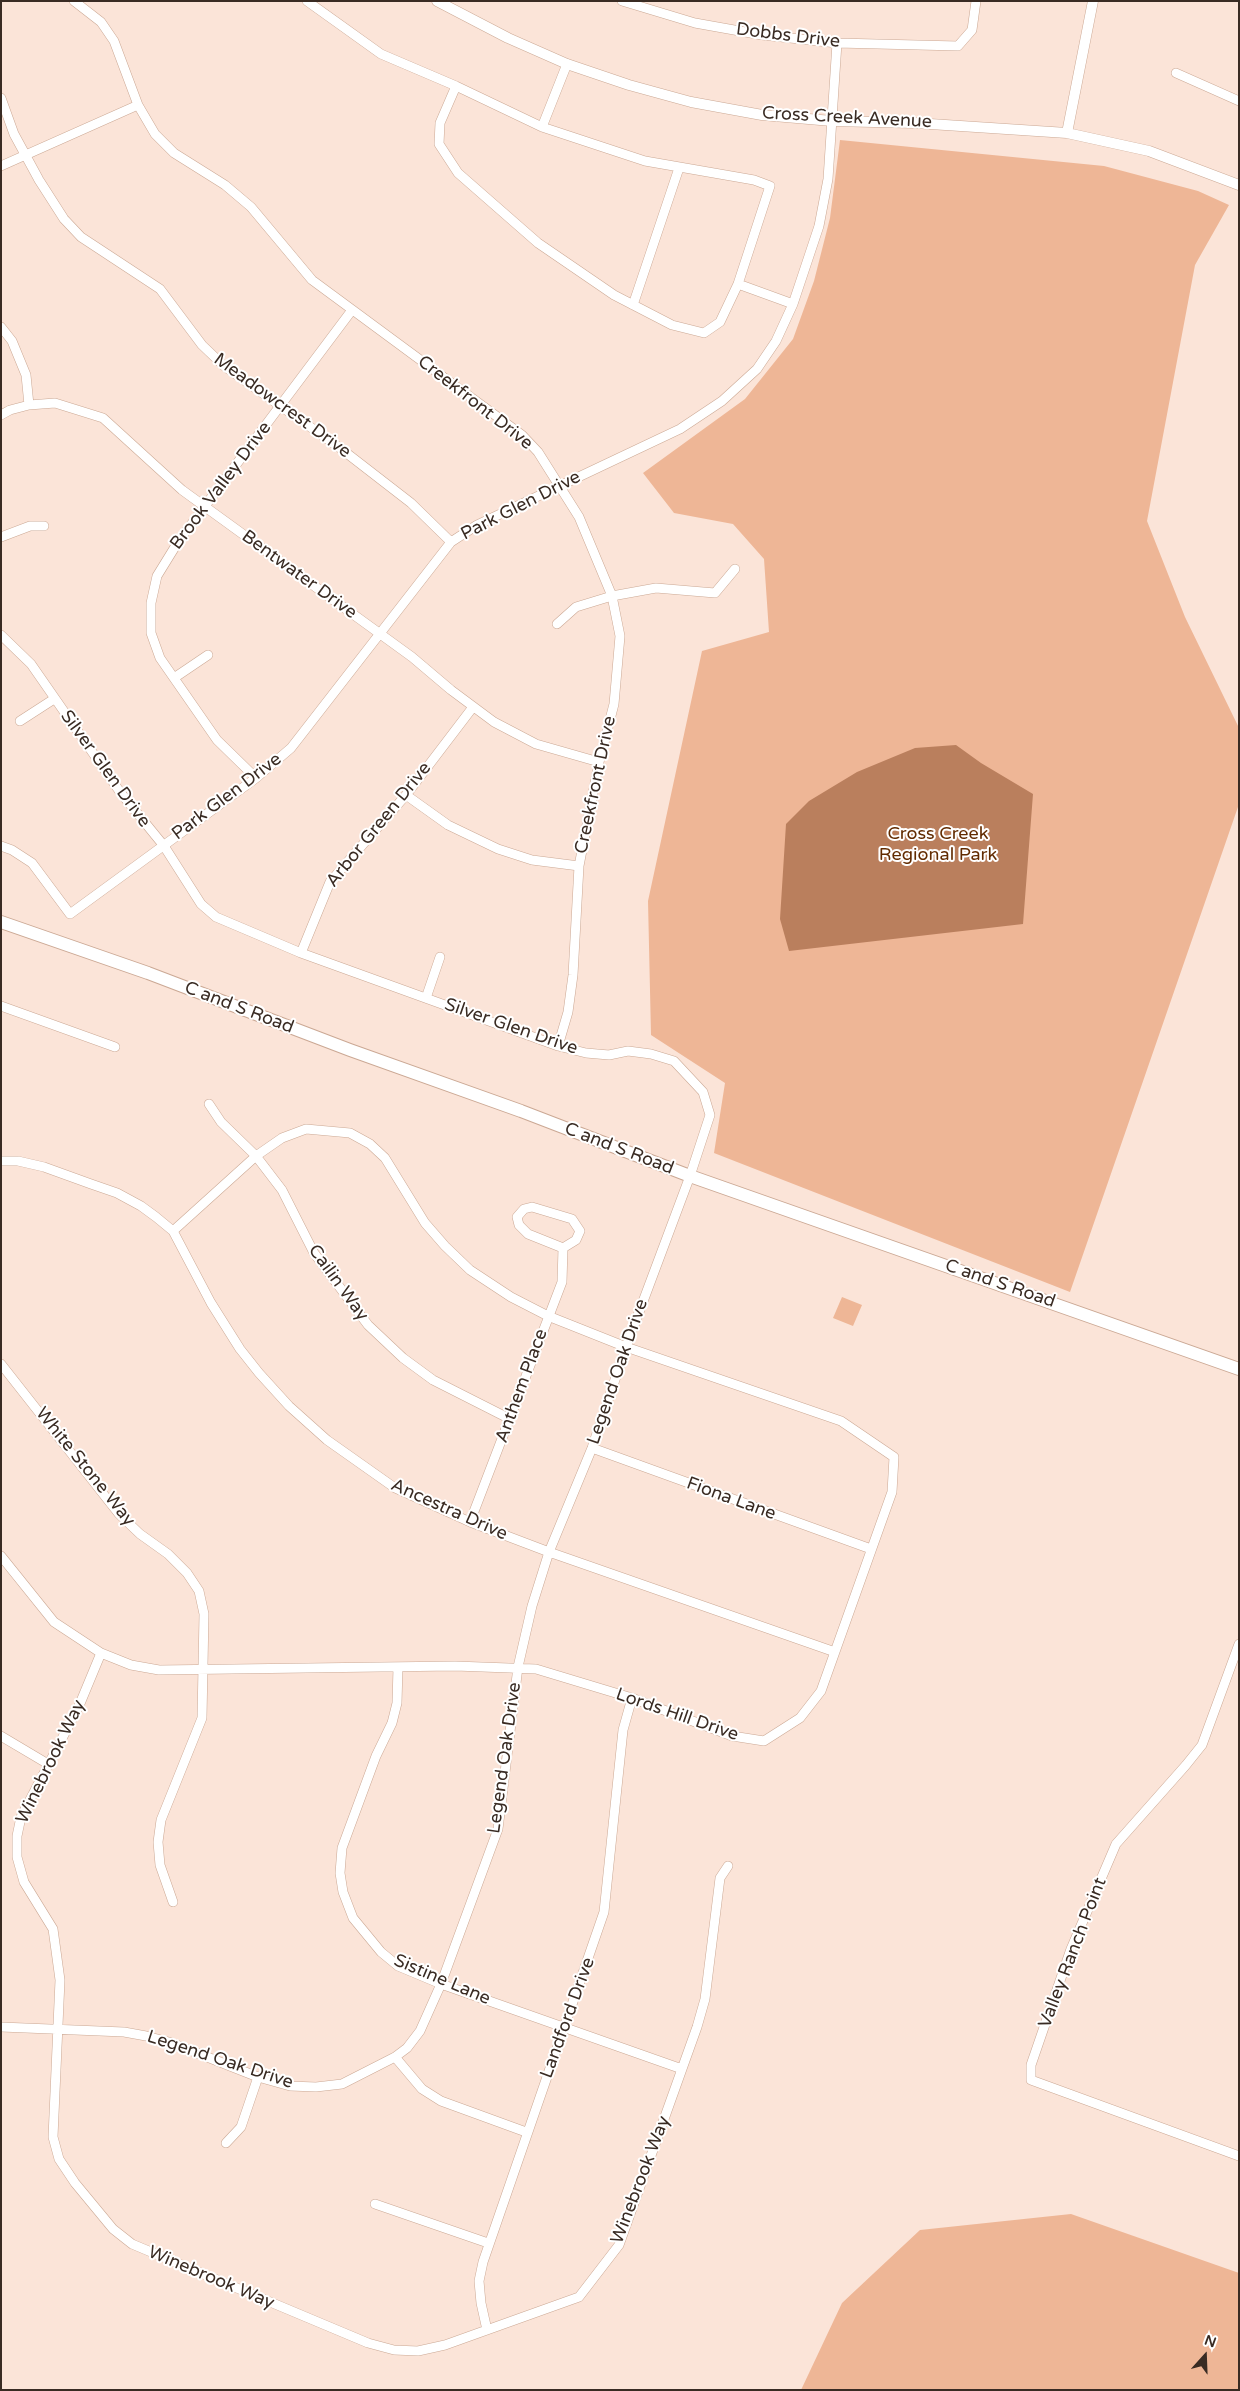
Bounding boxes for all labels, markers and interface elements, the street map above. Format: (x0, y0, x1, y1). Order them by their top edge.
street label: Dobbs Drive (735, 19, 841, 53)
street label: Cross Creek Avenue (761, 103, 933, 133)
street label: Meadowcrest Drive (209, 349, 355, 463)
street label: Creekfront Drive (413, 351, 537, 455)
street label: Brook Valley Drive (166, 418, 276, 554)
street label: Park Glen Drive (458, 467, 584, 545)
street label: Bentwater Drive (237, 526, 361, 624)
street label: Silver Glen Drive (55, 706, 155, 832)
street label: Creekfront Drive (571, 714, 621, 856)
street label: Park Glen Drive (168, 749, 286, 845)
street label: Arbor Green Drive (322, 758, 436, 892)
park label: Cross Creek Regional Park (879, 823, 997, 866)
street label: C and S Road (181, 977, 297, 1039)
street label: Silver Glen Drive (442, 994, 580, 1060)
street label: C and S Road (561, 1118, 677, 1180)
street label: Cailin Way (303, 1241, 373, 1325)
street label: C and S Road (942, 1255, 1058, 1313)
street label: Legend Oak Drive (583, 1296, 653, 1448)
street label: Anthem Place (491, 1326, 553, 1446)
street label: White Stone Way (30, 1403, 140, 1531)
street label: Fiona Lane (683, 1473, 779, 1525)
street label: Ancestra Drive (387, 1475, 511, 1545)
street label: Legend Oak Drive (484, 1681, 526, 1835)
street label: Lords Hill Drive (613, 1684, 741, 1746)
street label: Winebrook Way (12, 1697, 90, 1827)
street label: Valley Ranch Point (1034, 1875, 1112, 2031)
street label: Sistine Lane (390, 1950, 494, 2010)
street label: Landford Drive (536, 1955, 600, 2081)
street label: Legend Oak Drive (144, 2026, 296, 2094)
street label: Winebrook Way (607, 2113, 675, 2247)
street label: Winebrook Way (145, 2242, 277, 2314)
north arrow (1180, 2331, 1230, 2381)
text: N (1202, 2332, 1218, 2351)

